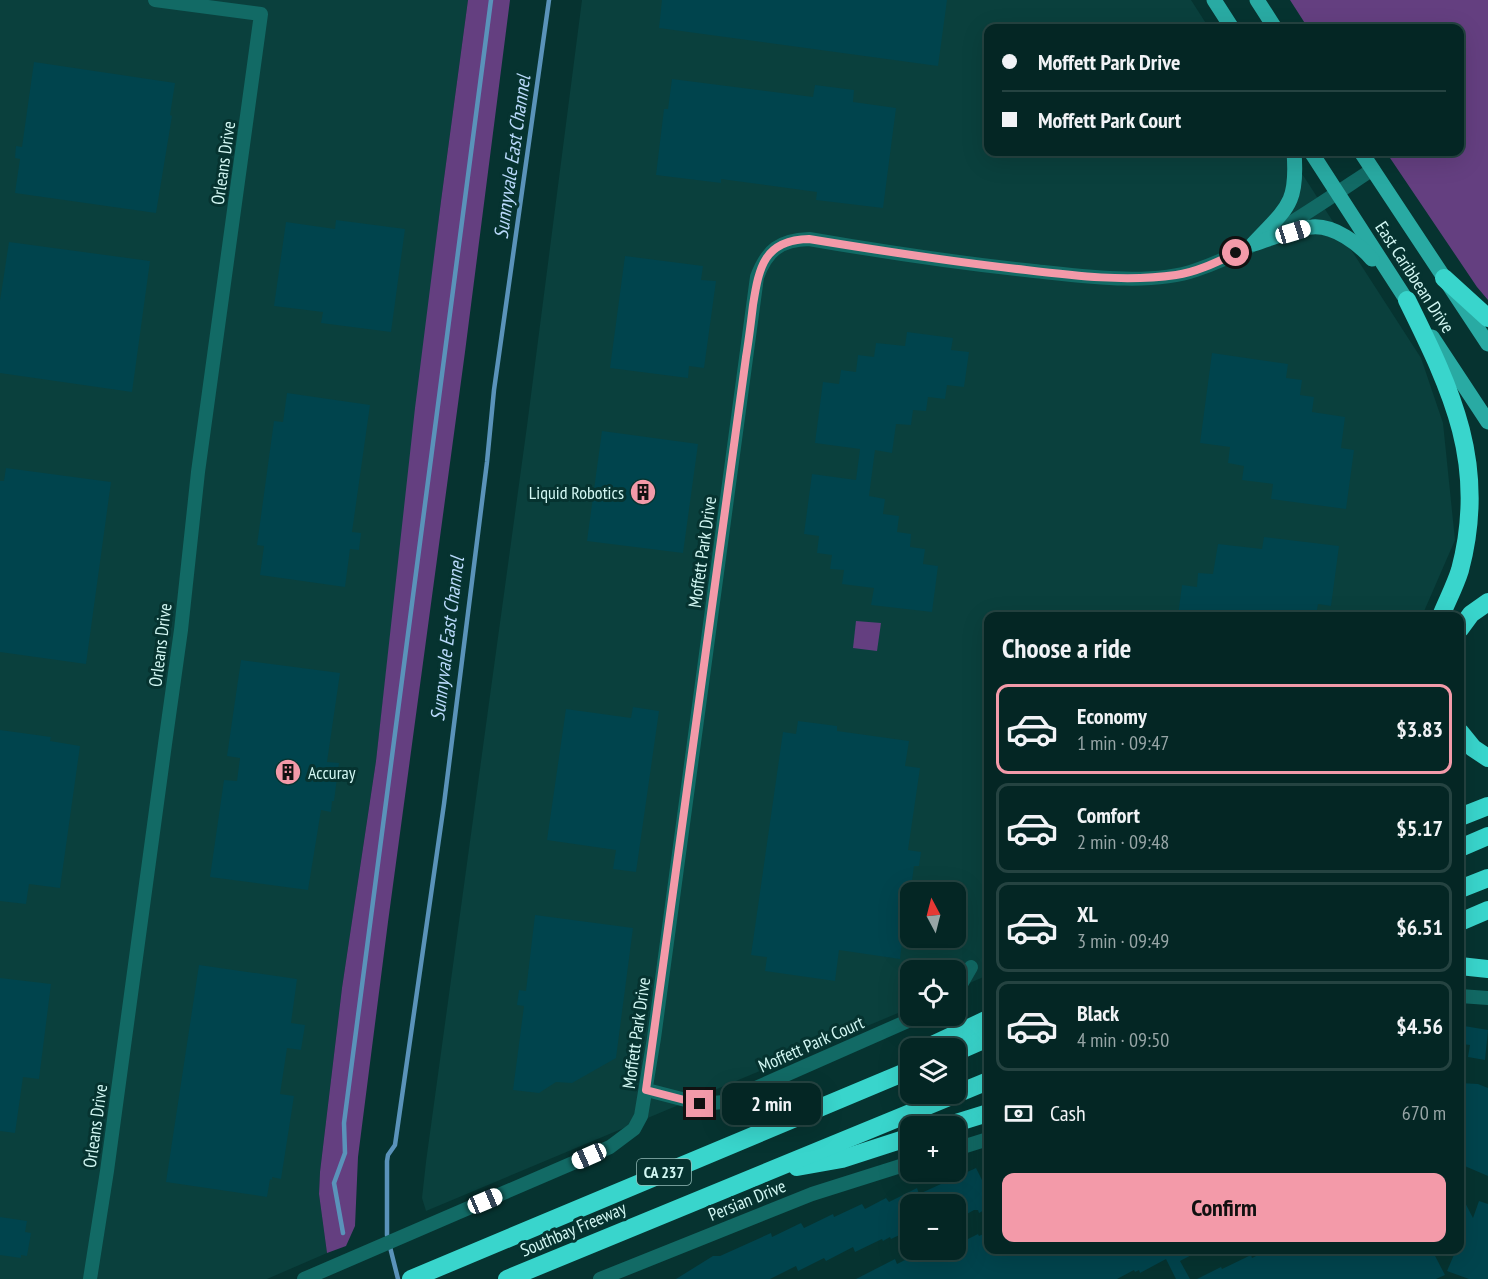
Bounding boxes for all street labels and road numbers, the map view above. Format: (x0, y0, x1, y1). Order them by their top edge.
street label: Orleans Drive (206, 120, 240, 206)
street label: East Caribbean Drive (1370, 217, 1460, 337)
street label: Moffett Park Drive (683, 495, 721, 609)
street label: Orleans Drive (143, 602, 177, 688)
street label: Moffett Park Drive (617, 976, 655, 1090)
street label: Moffett Park Court (755, 1010, 867, 1078)
street label: Orleans Drive (78, 1083, 112, 1169)
road number: CA 237 (637, 1159, 691, 1185)
street label: Persian Drive (705, 1174, 789, 1226)
street label: Southbay Freeway (517, 1196, 630, 1262)

